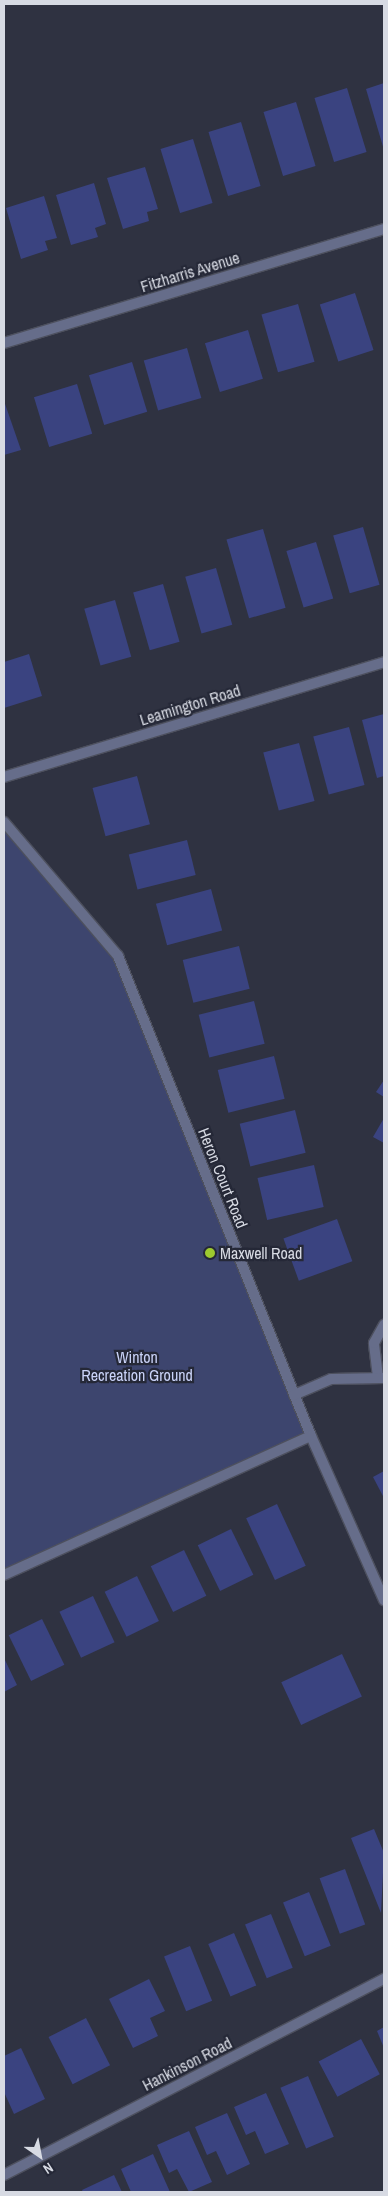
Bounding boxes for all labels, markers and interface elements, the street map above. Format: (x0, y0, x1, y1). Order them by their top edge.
street label: Fitzharris Avenue (138, 248, 242, 296)
street label: Leamington Road (137, 681, 243, 729)
street label: Heron Court Road (194, 1125, 252, 1231)
place label: Maxwell Road (220, 1243, 302, 1263)
marker: Maxwell Road (204, 1247, 216, 1259)
park label: Winton Recreation Ground (81, 1347, 193, 1385)
street label: Hankinson Road (139, 2033, 235, 2095)
north arrow (15, 2131, 65, 2181)
text: N (40, 2159, 57, 2178)

